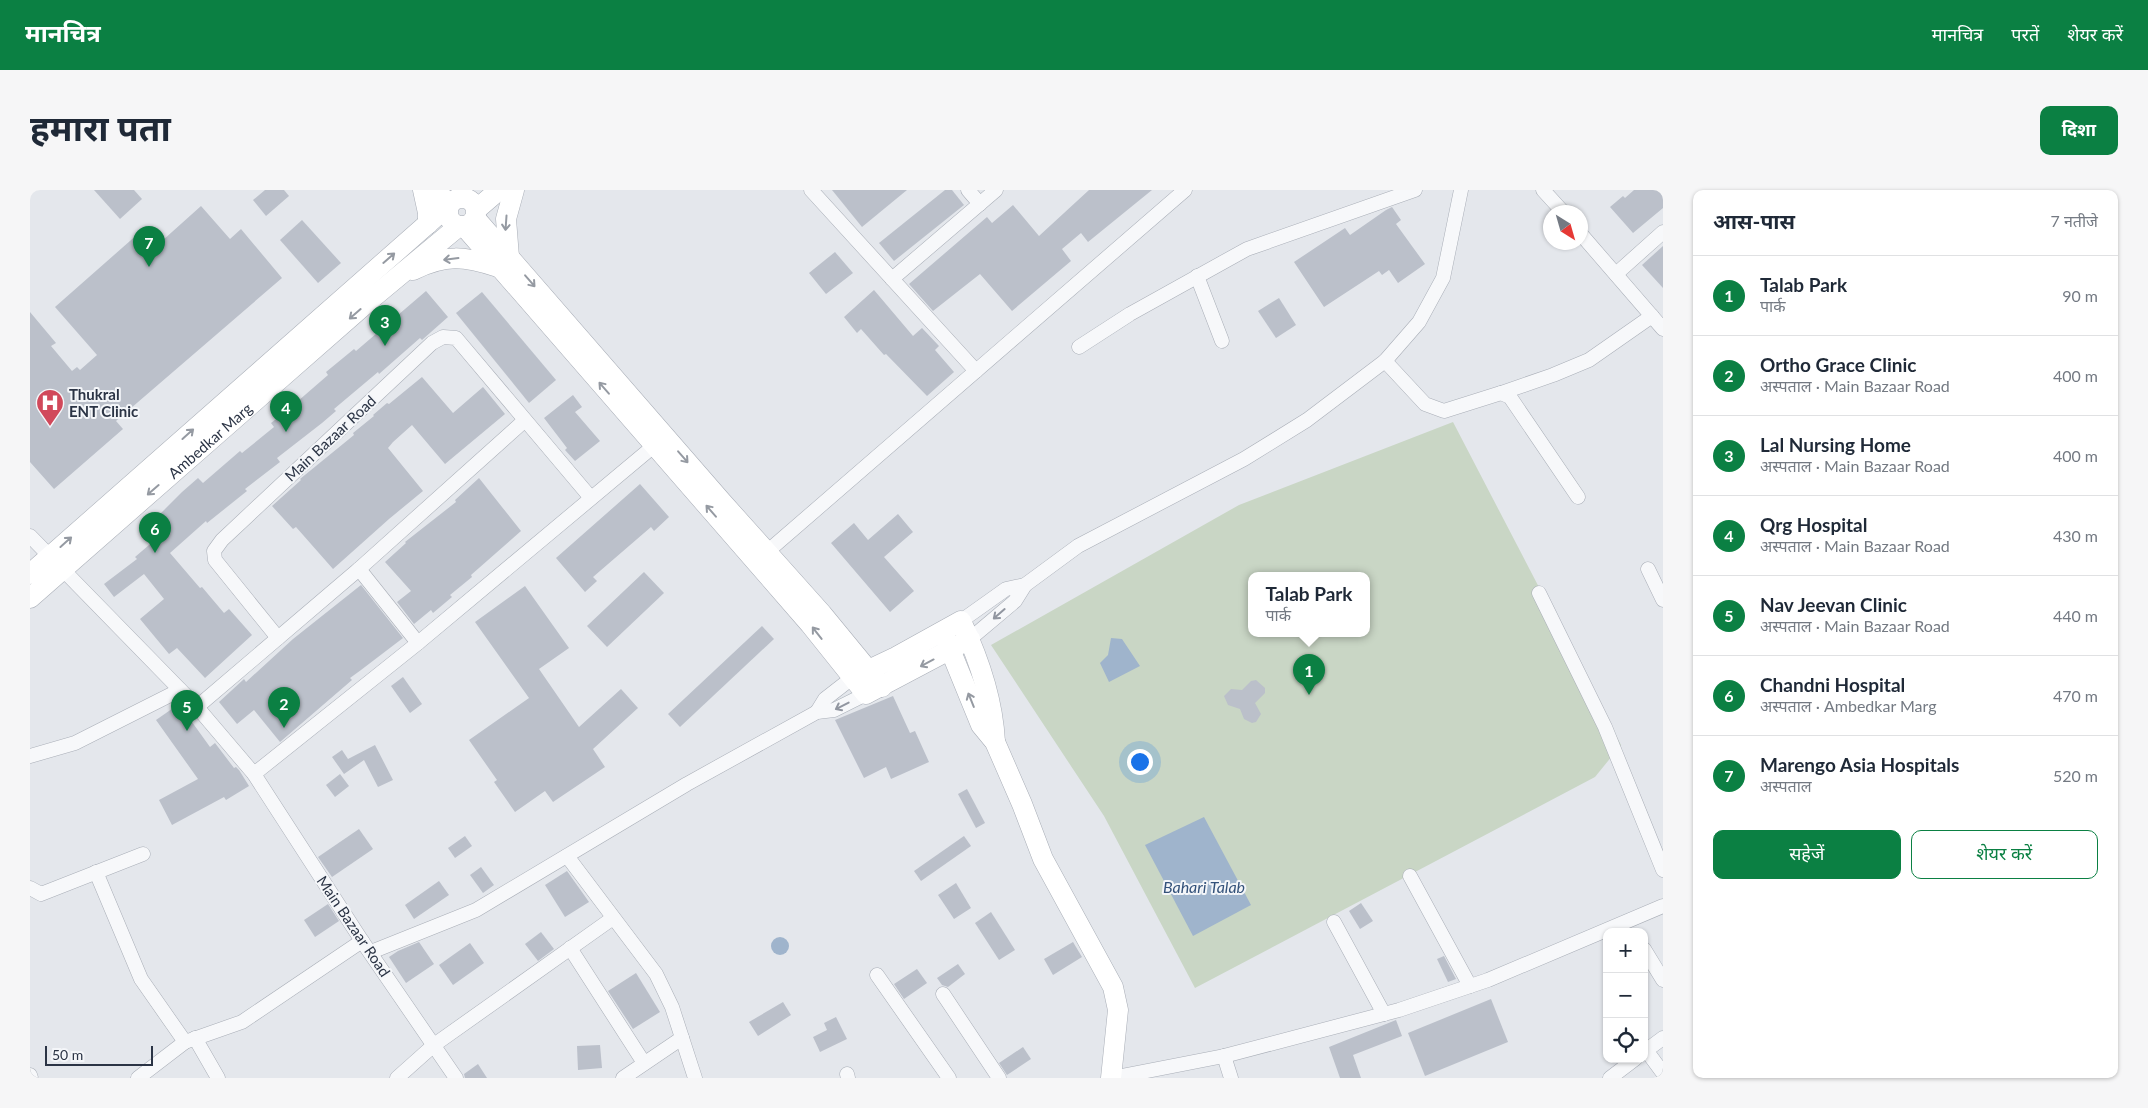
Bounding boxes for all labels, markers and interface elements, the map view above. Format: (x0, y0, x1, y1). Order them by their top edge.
text: मानचित्र (25, 18, 101, 47)
text: मानचित्र (1932, 23, 1983, 45)
text: परतें (2011, 23, 2039, 45)
text: शेयर करें (2067, 23, 2123, 45)
text: हमारा पता (30, 106, 171, 148)
button: दिशा (2040, 106, 2118, 155)
north arrow (1543, 205, 1588, 250)
text: आस-पास (1713, 208, 1795, 233)
text: 7 नतीजे (2051, 211, 2098, 230)
one-way arrow (502, 215, 511, 231)
pin: 7 (133, 226, 165, 267)
one-way arrow (383, 252, 396, 263)
one-way arrow (443, 254, 459, 264)
text: Talab Park (1760, 273, 1847, 296)
one-way arrow (524, 275, 536, 288)
text: 1 (1724, 286, 1734, 305)
text: 90 m (2062, 286, 2098, 305)
text: पार्क (1760, 296, 1786, 315)
pin: 3 (369, 305, 401, 346)
one-way arrow (348, 308, 361, 319)
text: Ortho Grace Clinic (1760, 353, 1916, 376)
text: 2 (1724, 366, 1734, 385)
text: 400 m (2053, 366, 2098, 385)
text: अस्पताल · Main Bazaar Road (1760, 376, 1950, 395)
one-way arrow (598, 382, 610, 395)
place label: Thukral ENT Clinic (69, 385, 138, 420)
hospital icon: Thukral ENT Clinic (35, 388, 65, 427)
pin: 4 (270, 391, 302, 432)
street label: Main Bazaar Road (281, 391, 379, 485)
street label: Ambedkar Marg (164, 399, 255, 482)
one-way arrow (181, 428, 194, 439)
text: Lal Nursing Home (1760, 433, 1911, 456)
text: 3 (1724, 446, 1734, 465)
text: 400 m (2053, 446, 2098, 465)
one-way arrow (677, 450, 688, 463)
text: अस्पताल · Main Bazaar Road (1760, 456, 1950, 475)
one-way arrow (147, 484, 160, 495)
one-way arrow (705, 504, 716, 517)
pin: 6 (139, 512, 171, 553)
text: Qrg Hospital (1760, 513, 1867, 536)
text: 4 (1724, 526, 1734, 545)
text: 430 m (2053, 526, 2098, 545)
one-way arrow (60, 536, 73, 547)
text: अस्पताल · Main Bazaar Road (1760, 536, 1950, 555)
popup (1248, 572, 1370, 637)
text: Talab Park (1265, 582, 1353, 605)
text: Nav Jeevan Clinic (1760, 593, 1907, 616)
text: पार्क (1265, 605, 1291, 624)
text: 5 (1724, 606, 1734, 625)
text: 440 m (2053, 606, 2098, 625)
one-way arrow (993, 608, 1006, 620)
text: अस्पताल · Main Bazaar Road (1760, 616, 1950, 635)
one-way arrow (812, 627, 823, 640)
pin: 1 (1293, 654, 1325, 695)
one-way arrow (920, 659, 935, 668)
text: Chandni Hospital (1760, 673, 1905, 696)
text: 6 (1724, 686, 1734, 705)
text: 470 m (2053, 686, 2098, 705)
pin: 2 (268, 687, 300, 728)
pin: 5 (171, 690, 203, 731)
one-way arrow (966, 693, 975, 708)
text: अस्पताल · Ambedkar Marg (1760, 696, 1937, 715)
one-way arrow (835, 702, 850, 711)
your location (1127, 749, 1153, 775)
text: Marengo Asia Hospitals (1760, 753, 1959, 776)
text: 7 (1724, 766, 1734, 785)
text: 520 m (2053, 766, 2098, 785)
text: अस्पताल (1760, 776, 1812, 795)
button: सहेजें (1713, 830, 1901, 879)
button: शेयर करें (1911, 830, 2098, 879)
street label: Main Bazaar Road (314, 872, 394, 980)
water label: Bahari Talab (1163, 877, 1245, 896)
map controls (1603, 928, 1648, 1063)
button: + (1603, 928, 1648, 973)
button: − (1603, 973, 1648, 1018)
button: locate (1603, 1018, 1648, 1063)
scale bar (45, 1043, 152, 1066)
text: 50 m (52, 1046, 83, 1063)

